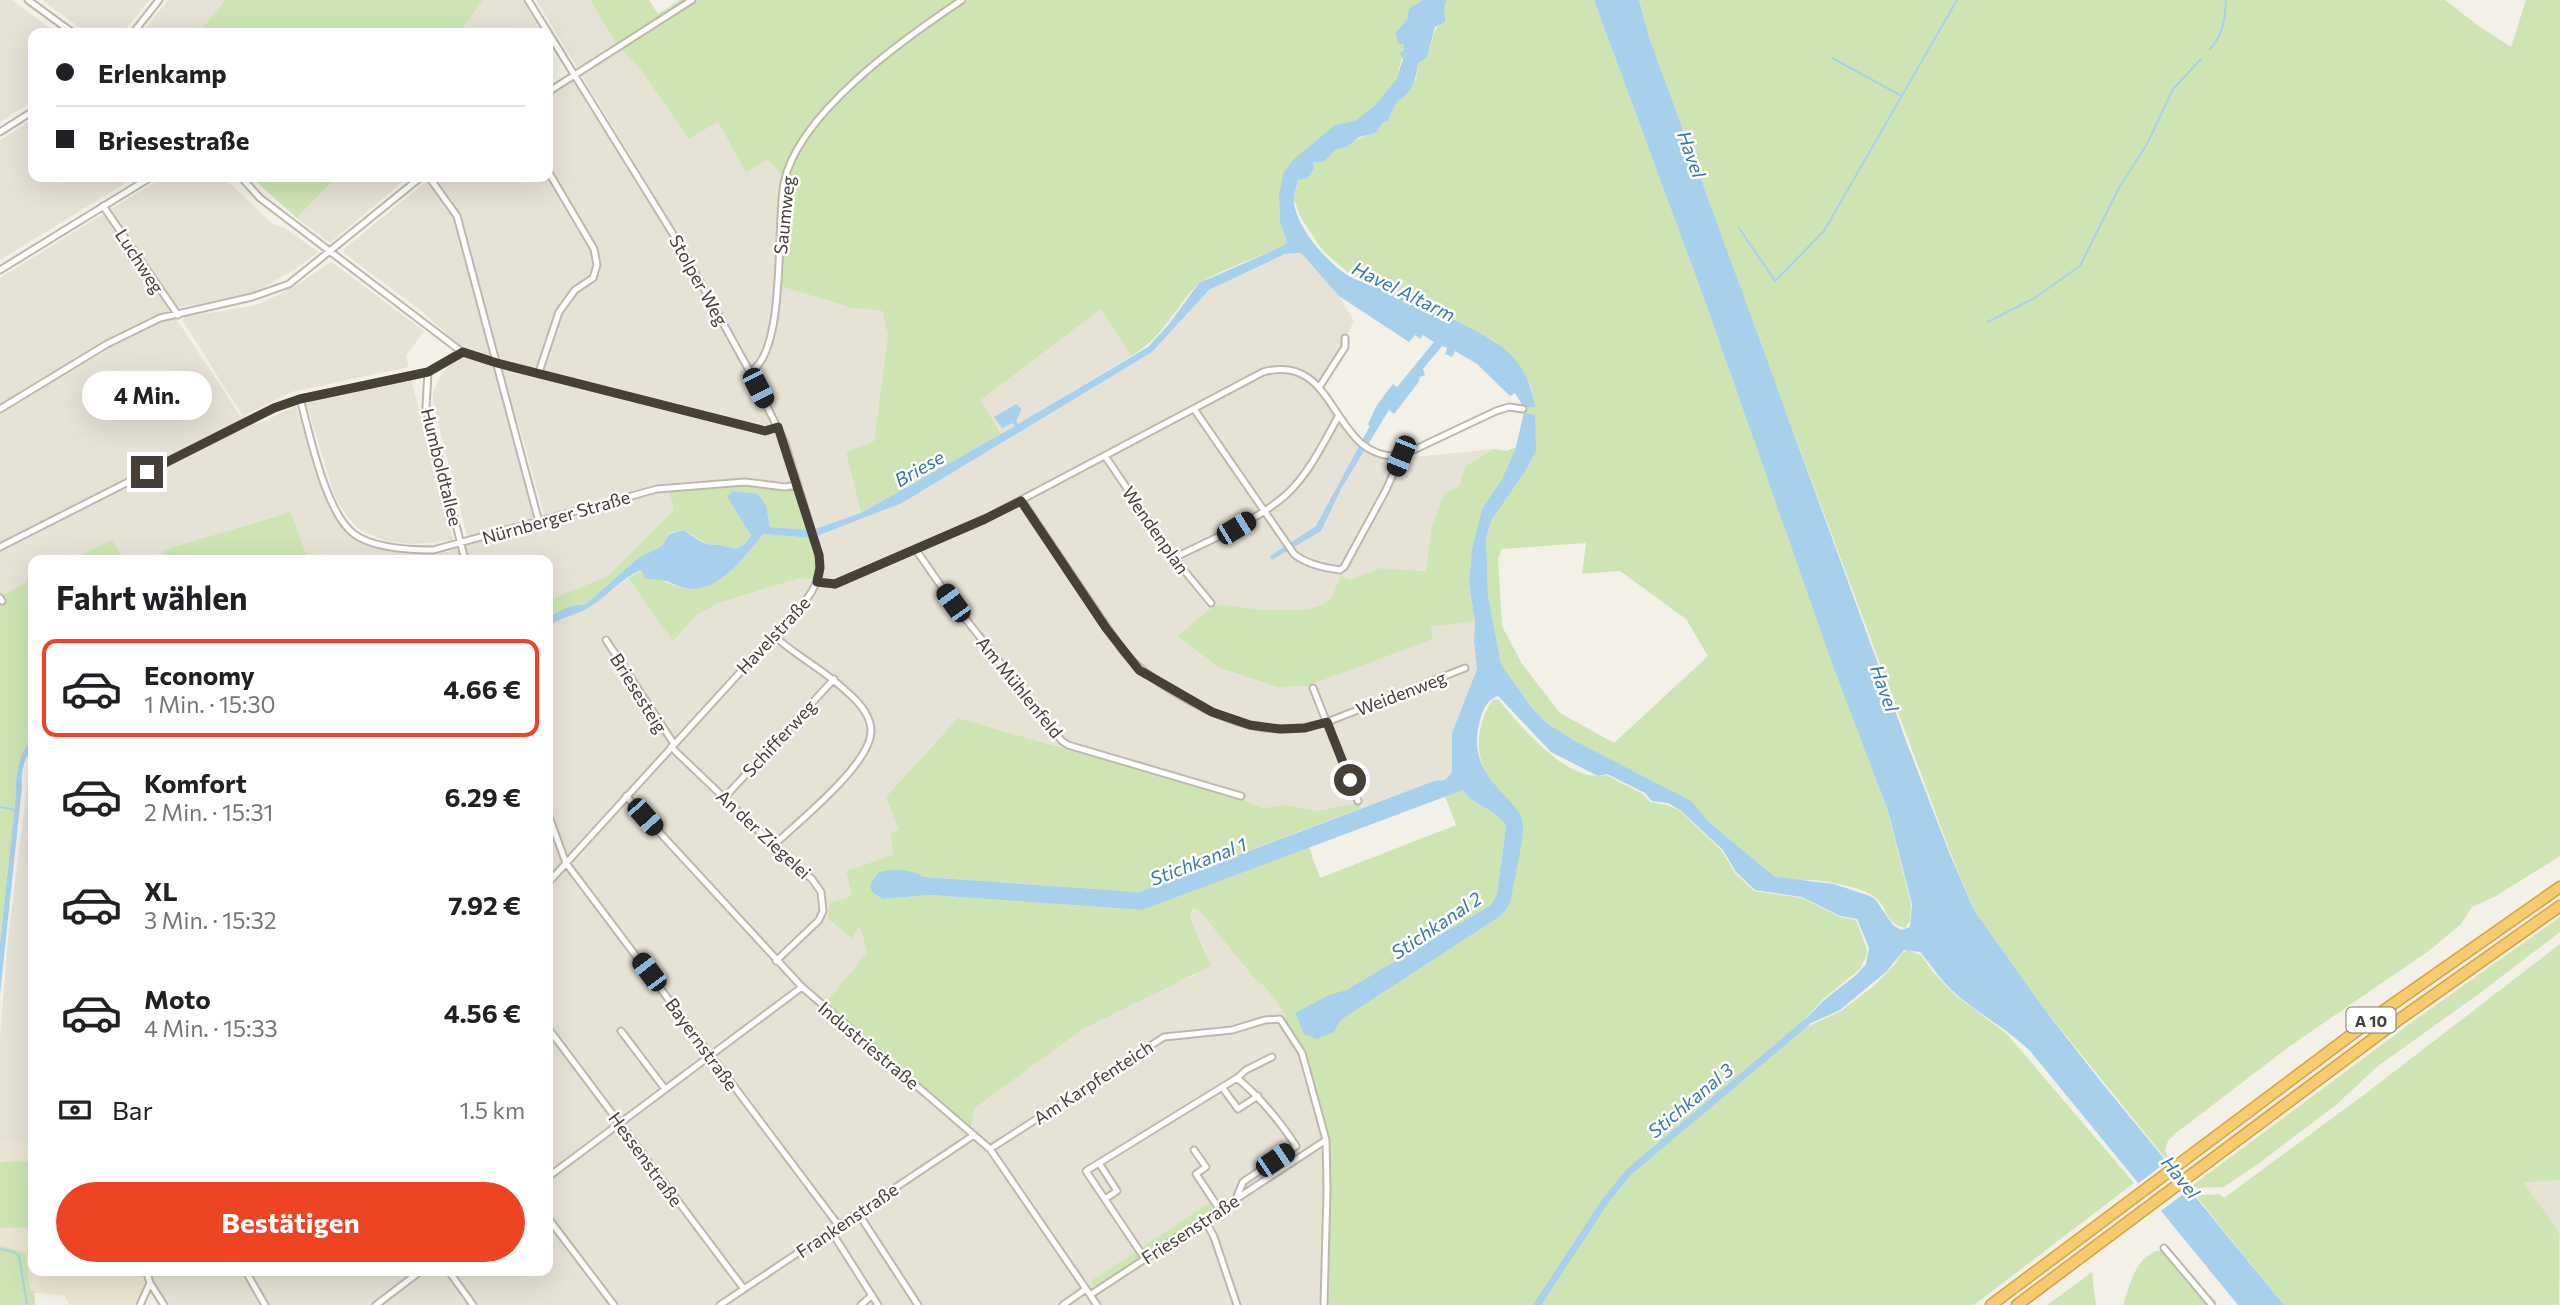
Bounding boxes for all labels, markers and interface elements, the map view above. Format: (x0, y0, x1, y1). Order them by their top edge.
text: Erlenkamp (98, 57, 227, 88)
text: Briesestraße (98, 124, 249, 155)
water label: Havel (1673, 127, 1711, 182)
street label: Saumweg (769, 174, 799, 255)
street label: Luchweg (111, 225, 169, 298)
street label: Stolper Weg (665, 231, 733, 329)
water label: Havel Altarm (1349, 256, 1459, 326)
car (740, 365, 777, 411)
callout: 4 Min. (82, 370, 212, 420)
text: 4 Min. (114, 381, 180, 409)
street label: Humboldtallee (417, 406, 467, 528)
car (1384, 433, 1419, 479)
water label: Briese (890, 445, 948, 491)
route end (131, 456, 163, 488)
street label: Wendenplan (1118, 482, 1194, 578)
street label: Nürnberger Straße (480, 485, 632, 549)
car (1213, 508, 1260, 548)
text: Fahrt wählen (56, 577, 248, 617)
car (933, 580, 974, 626)
street label: Havelstraße (732, 592, 814, 678)
street label: Am Mühlenfeld (972, 632, 1068, 742)
street label: Briesesteig (606, 649, 672, 737)
icon: car (60, 657, 123, 720)
text: Economy (144, 659, 255, 690)
water label: Havel (1866, 661, 1904, 716)
street label: Weidenweg (1353, 666, 1449, 720)
text: 4.66 € (443, 673, 521, 704)
text: 1 Min. · 15:30 (144, 690, 276, 718)
street label: Schifferweg (738, 695, 821, 781)
route start (1334, 764, 1366, 796)
icon: car (60, 765, 123, 828)
text: Komfort (144, 767, 247, 798)
text: 6.29 € (444, 781, 521, 812)
street label: An der Ziegelei (712, 785, 816, 883)
car (624, 794, 667, 840)
text: 2 Min. · 15:31 (144, 798, 273, 826)
water label: Stichkanal 1 (1146, 832, 1250, 890)
icon: car (60, 873, 123, 936)
text: XL (144, 875, 178, 906)
water label: Stichkanal 2 (1386, 886, 1486, 964)
text: 7.92 € (448, 889, 521, 920)
text: 3 Min. · 15:32 (144, 906, 277, 934)
car (628, 949, 671, 995)
icon: car (60, 981, 123, 1044)
text: Moto (144, 983, 211, 1014)
street label: Bayernstraße (661, 993, 743, 1095)
street label: Industriestraße (814, 996, 924, 1094)
text: 4.56 € (444, 997, 521, 1028)
road number: A 10 (2346, 1008, 2396, 1032)
text: 4 Min. · 15:33 (144, 1014, 278, 1042)
street label: Am Karpfenteich (1029, 1035, 1157, 1129)
water label: Stichkanal 3 (1643, 1058, 1737, 1142)
icon: cash (56, 1091, 94, 1129)
text: Bar (112, 1094, 153, 1125)
text: 1.5 km (460, 1096, 525, 1124)
street label: Hessenstraße (604, 1107, 688, 1211)
car (1252, 1140, 1299, 1180)
water label: Havel (2157, 1151, 2206, 1204)
street label: Frankenstraße (792, 1178, 902, 1262)
button: Bestätigen (56, 1182, 525, 1262)
street label: Friesenstraße (1137, 1189, 1243, 1269)

